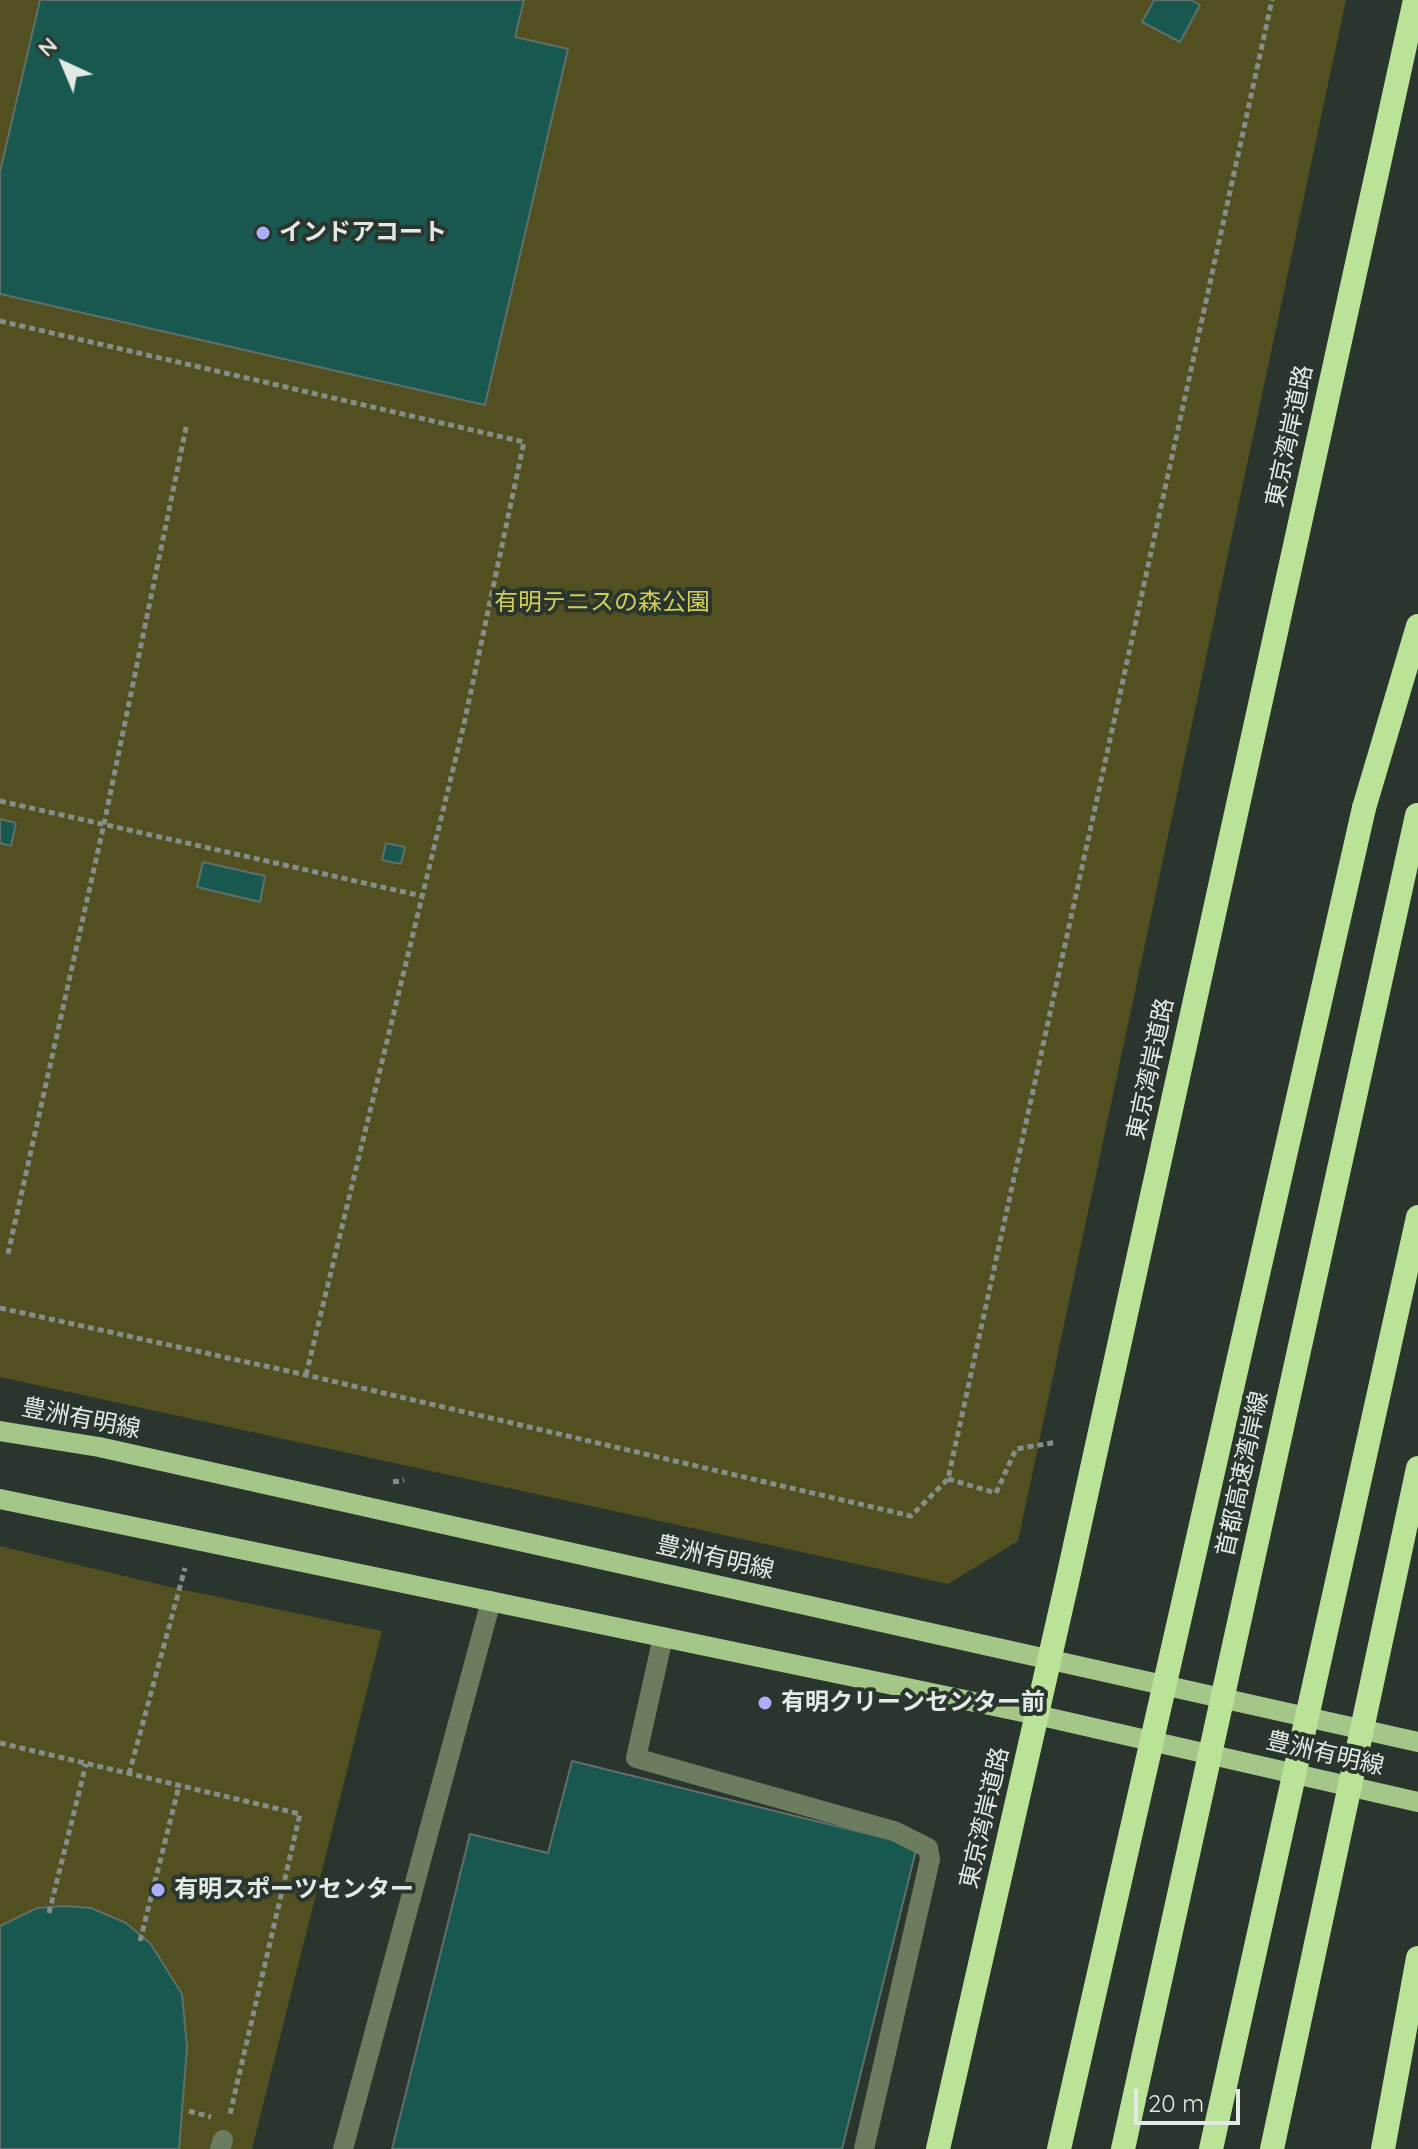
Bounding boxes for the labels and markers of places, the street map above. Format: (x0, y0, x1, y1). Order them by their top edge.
place label: インドアコート (279, 219, 447, 247)
marker: インドアコート (254, 224, 272, 242)
place label: 有明クリーンセンター前 (781, 1689, 1045, 1717)
marker: 有明クリーンセンター前 (756, 1694, 774, 1712)
place label: 有明スポーツセンター (174, 1876, 414, 1904)
marker: 有明スポーツセンター (149, 1881, 167, 1899)

